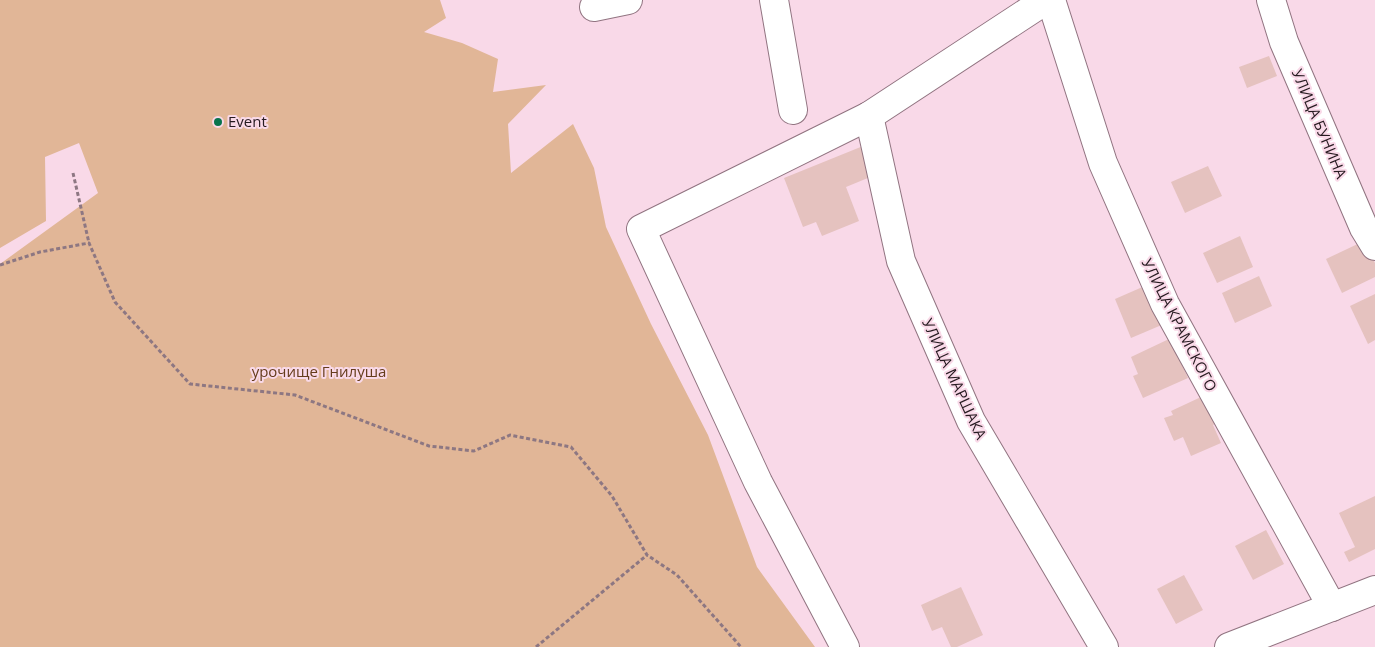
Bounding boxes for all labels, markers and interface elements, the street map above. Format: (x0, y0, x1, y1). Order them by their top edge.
street label: УЛИЦА БУНИНА (1288, 66, 1352, 182)
place label: Event (228, 111, 267, 131)
marker: Event (212, 116, 224, 128)
street label: УЛИЦА КРАМСКОГО (1138, 255, 1222, 394)
street label: УЛИЦА МАРШАКА (918, 315, 992, 443)
park label: урочище Гнилуша (252, 361, 386, 381)

